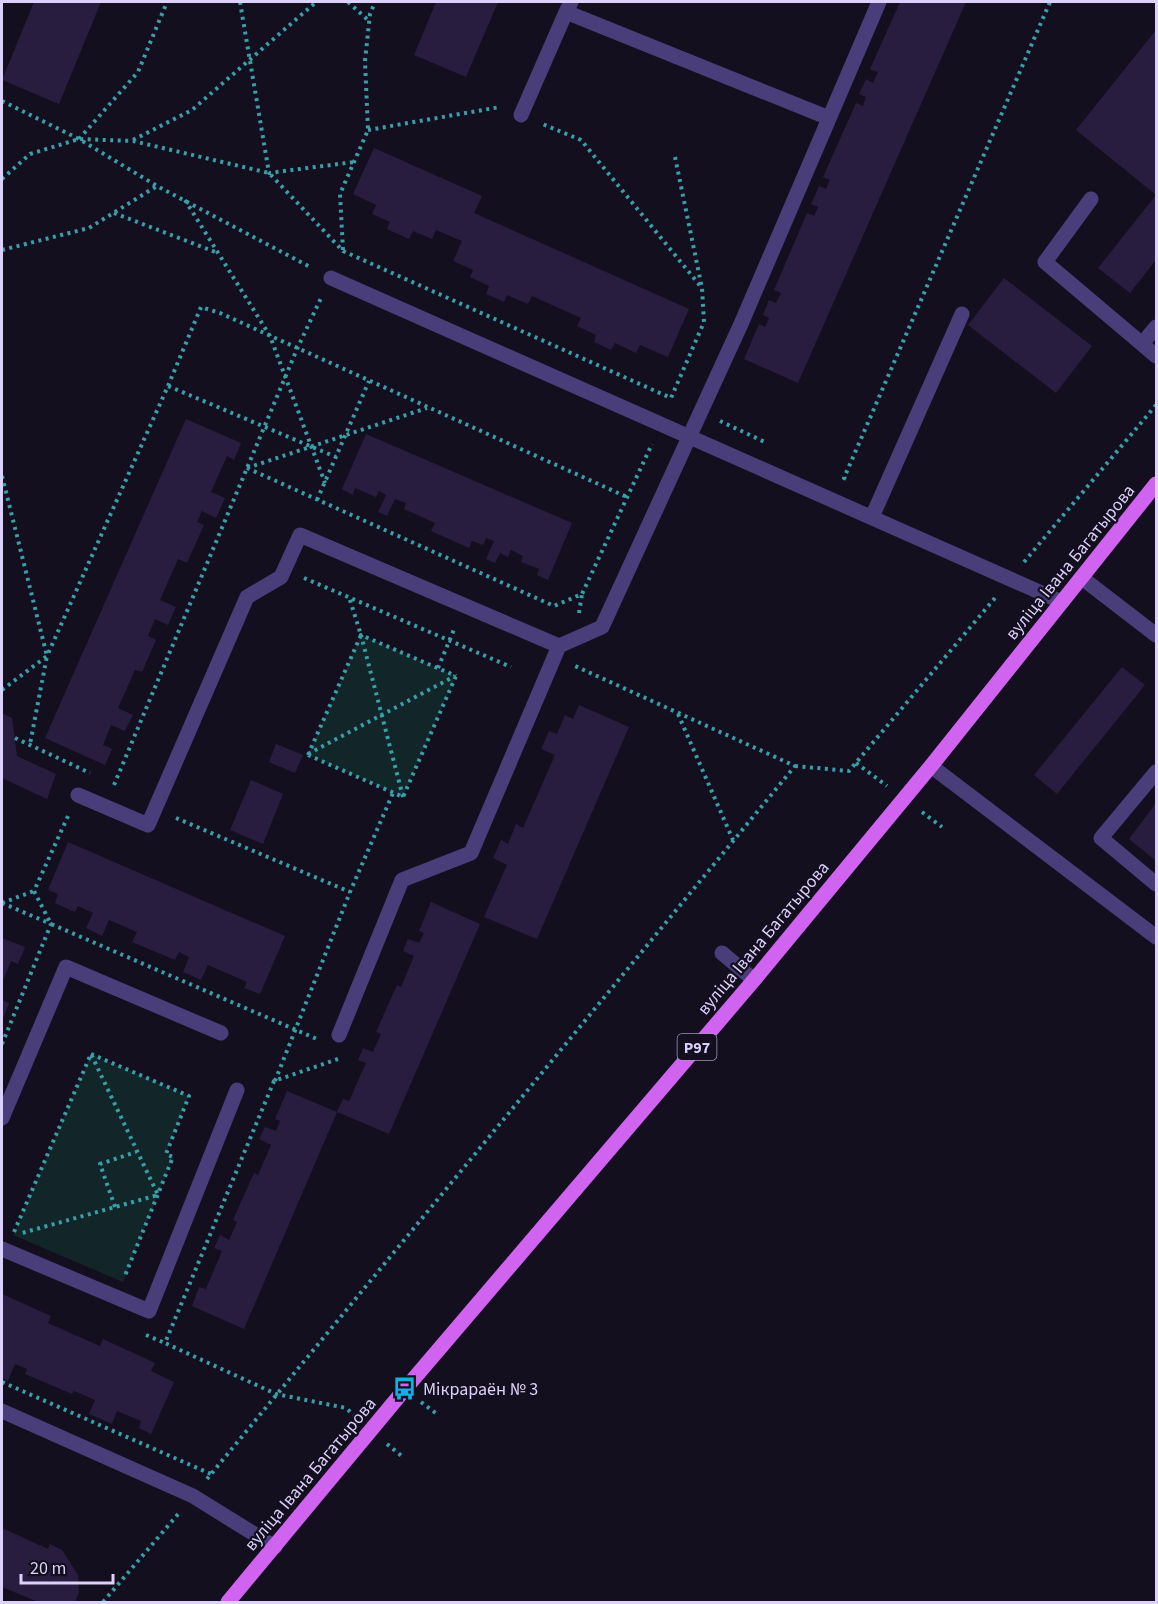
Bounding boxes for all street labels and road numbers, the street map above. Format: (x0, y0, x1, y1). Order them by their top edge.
street label: вуліца Івана Багатырова (1000, 479, 1141, 645)
street label: вуліца Івана Багатырова (692, 856, 835, 1020)
road number: Р97 (678, 1034, 716, 1060)
street label: вуліца Івана Багатырова (239, 1392, 382, 1556)

